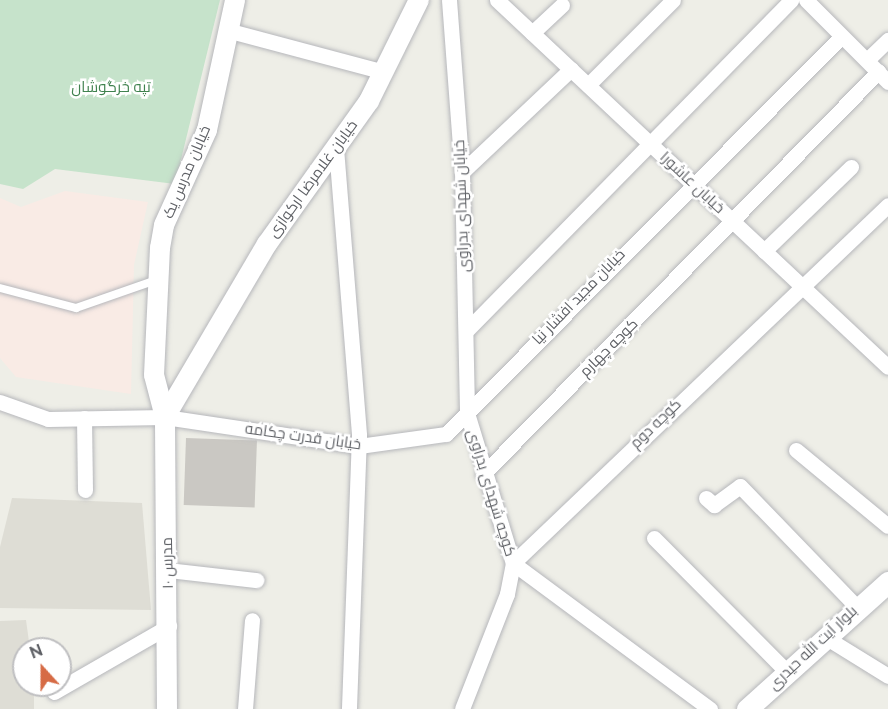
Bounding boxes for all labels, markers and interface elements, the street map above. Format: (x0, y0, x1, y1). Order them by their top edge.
park label: تپه خرگوشان (71, 79, 151, 97)
street label: خیابان غلامرضا ارکوازی (264, 117, 362, 241)
street label: خیابان مدرس یک (159, 123, 215, 221)
street label: خیابان شهدای بدراوی (451, 139, 473, 273)
street label: خیابان عاشورا (656, 149, 728, 217)
street label: خیابان مجید افشار نیا (529, 246, 629, 348)
street label: کوچه چهارم (576, 315, 642, 381)
street label: کوچه دوم (627, 395, 685, 453)
street label: خیابان قدرت چکامه (244, 420, 362, 454)
street label: کوچه شهدای بدراوی (463, 427, 519, 559)
street label: مدرس ۱۰ (159, 537, 177, 589)
street label: بلوار آیت الله حیدری (765, 602, 861, 694)
north arrow (12, 637, 72, 697)
text: N (27, 641, 45, 663)

